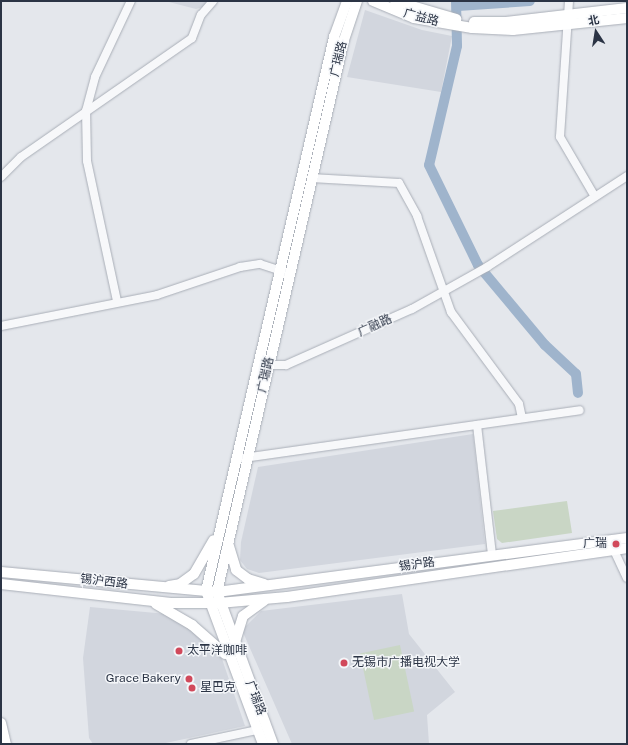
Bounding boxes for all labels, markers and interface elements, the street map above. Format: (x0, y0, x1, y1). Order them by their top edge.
street label: 广益路 (402, 6, 440, 30)
north arrow (576, 12, 616, 52)
text: 北 (587, 13, 600, 27)
street label: 广瑞路 (328, 40, 350, 78)
street label: 广融路 (356, 312, 394, 340)
street label: 广瑞路 (255, 356, 277, 394)
place label: 广瑞 (583, 537, 607, 551)
marker: 广瑞 (610, 538, 622, 550)
street label: 锡沪路 (398, 555, 436, 575)
street label: 锡沪西路 (79, 572, 129, 592)
place label: 太平洋咖啡 (187, 644, 247, 658)
marker: 太平洋咖啡 (174, 646, 184, 656)
place label: 无锡市广播电视大学 (352, 656, 460, 670)
marker: 无锡市广播电视大学 (339, 658, 349, 668)
place label: Grace Bakery (106, 672, 181, 686)
marker: Grace Bakery (184, 674, 194, 684)
street label: 广瑞路 (242, 679, 268, 717)
place label: 星巴克 (200, 681, 236, 695)
marker: 星巴克 (187, 683, 197, 693)

